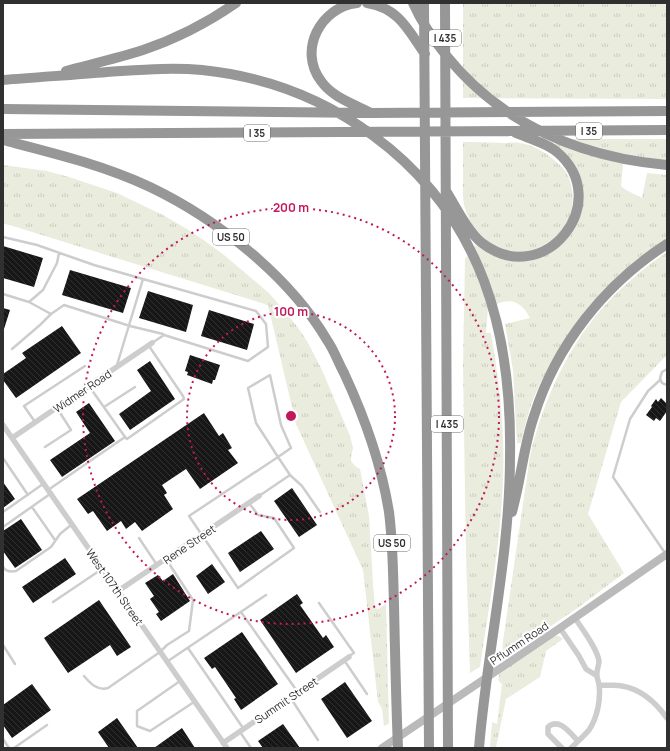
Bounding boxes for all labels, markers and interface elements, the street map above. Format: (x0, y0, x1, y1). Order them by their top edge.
road number: I 435 (429, 30, 461, 46)
road number: I 35 (576, 123, 602, 139)
road number: I 35 (244, 125, 270, 141)
text: 200 m (273, 199, 309, 216)
road number: US 50 (213, 229, 249, 245)
text: 100 m (274, 303, 308, 320)
street label: Widmer Road (50, 366, 114, 416)
centre of rings (284, 409, 298, 423)
road number: I 435 (431, 416, 463, 432)
street label: Rene Street (160, 521, 218, 567)
road number: US 50 (374, 535, 410, 551)
street label: West 107th Street (83, 546, 147, 628)
street label: Pflumm Road (487, 618, 551, 668)
street label: Summit Street (251, 673, 321, 727)

